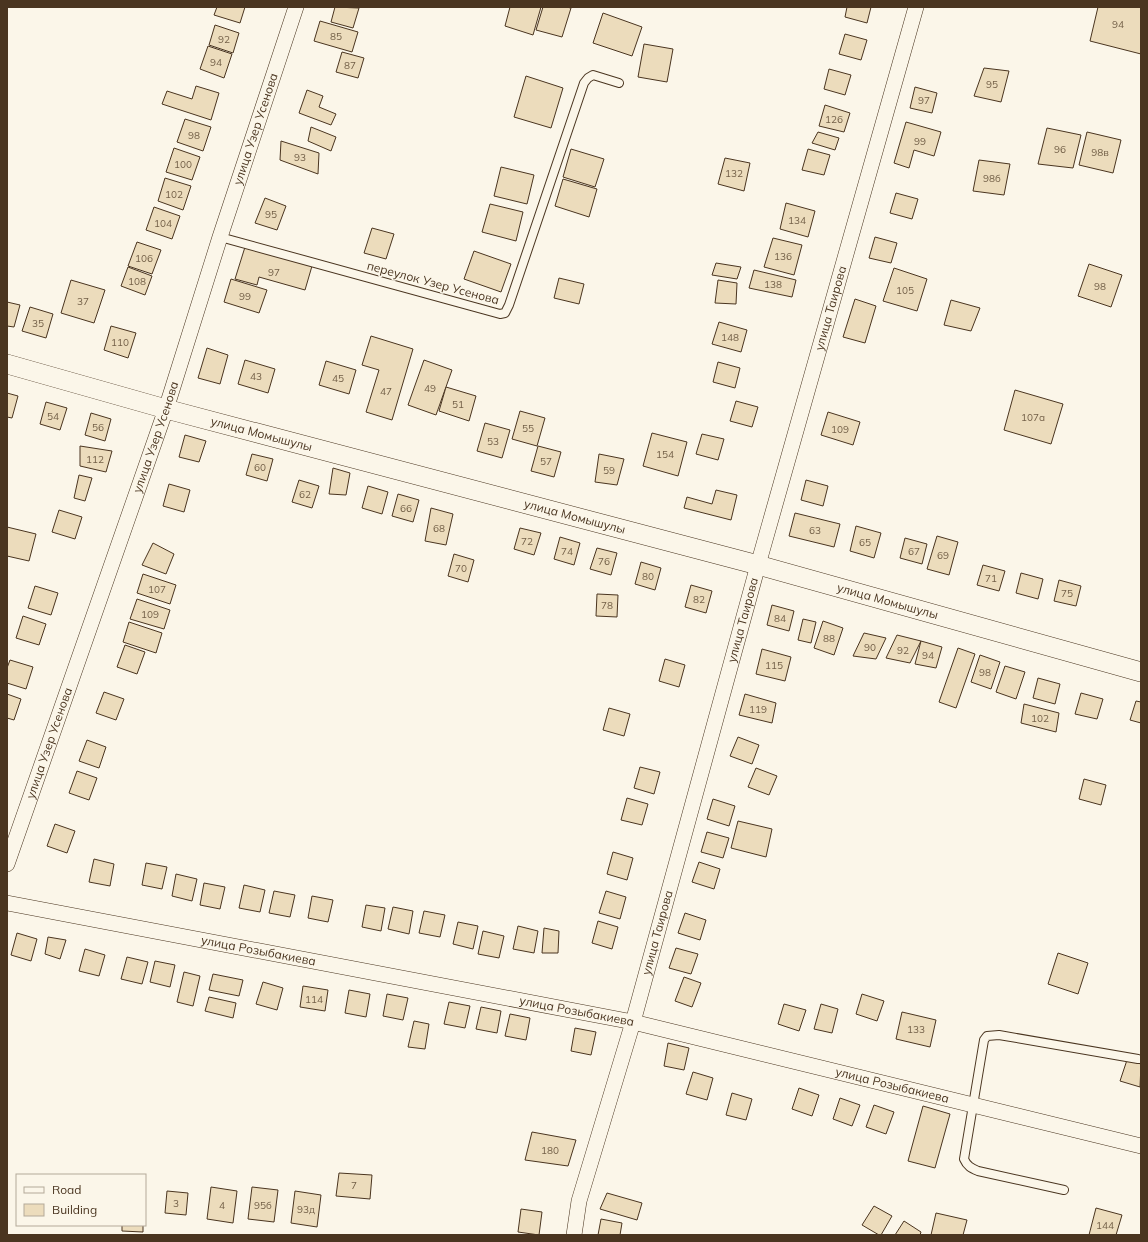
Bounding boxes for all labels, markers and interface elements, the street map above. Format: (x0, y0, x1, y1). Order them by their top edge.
house number: 94 (1112, 18, 1124, 31)
house number: 85 (330, 30, 342, 43)
house number: 92 (218, 33, 230, 46)
house number: 94 (210, 56, 222, 69)
house number: 87 (344, 59, 356, 72)
street label: улица Узер Усенова (230, 71, 281, 187)
house number: 95 (986, 78, 998, 91)
house number: 97 (918, 94, 930, 107)
house number: 126 (825, 113, 843, 126)
house number: 98 (188, 129, 200, 142)
house number: 99 (914, 135, 926, 148)
house number: 96 (1054, 143, 1066, 156)
house number: 98в (1091, 146, 1109, 159)
house number: 93 (294, 151, 306, 164)
house number: 100 (174, 158, 192, 171)
house number: 132 (725, 167, 743, 180)
house number: 98б (983, 172, 1001, 185)
house number: 102 (165, 188, 183, 201)
house number: 95 (265, 208, 277, 221)
house number: 134 (788, 214, 806, 227)
house number: 104 (154, 217, 172, 230)
house number: 136 (774, 250, 792, 263)
house number: 106 (135, 252, 153, 265)
street label: переулок Узер Усенова (365, 258, 501, 307)
street label: улица Таирова (811, 264, 849, 352)
house number: 97 (268, 266, 280, 279)
house number: 108 (128, 275, 146, 288)
house number: 138 (764, 278, 782, 291)
house number: 98 (1094, 280, 1106, 293)
house number: 105 (896, 284, 914, 297)
house number: 99 (239, 290, 251, 303)
house number: 37 (77, 295, 89, 308)
house number: 35 (32, 317, 44, 330)
house number: 148 (721, 331, 739, 344)
house number: 110 (111, 336, 129, 349)
house number: 43 (250, 370, 262, 383)
house number: 45 (332, 372, 344, 385)
street label: улица Узер Усенова (129, 379, 181, 495)
house number: 49 (424, 382, 436, 395)
house number: 47 (380, 385, 392, 398)
house number: 51 (452, 398, 464, 411)
house number: 54 (47, 410, 59, 423)
house number: 107а (1021, 411, 1045, 424)
street label: улица Момышулы (209, 413, 314, 454)
house number: 56 (92, 421, 104, 434)
house number: 55 (522, 422, 534, 435)
house number: 109 (831, 423, 849, 436)
house number: 53 (487, 435, 499, 448)
house number: 154 (656, 448, 674, 461)
house number: 112 (86, 453, 104, 466)
house number: 57 (540, 455, 552, 468)
house number: 60 (254, 461, 266, 474)
house number: 59 (603, 464, 615, 477)
house number: 62 (299, 488, 311, 501)
street label: улица Момышулы (523, 496, 627, 537)
house number: 66 (400, 502, 412, 515)
house number: 68 (433, 522, 445, 535)
house number: 63 (809, 524, 821, 537)
house number: 72 (521, 535, 533, 548)
house number: 65 (859, 536, 871, 549)
house number: 74 (561, 545, 573, 558)
house number: 67 (908, 545, 920, 558)
house number: 69 (937, 549, 949, 562)
house number: 76 (598, 555, 610, 568)
house number: 70 (455, 562, 467, 575)
house number: 80 (642, 570, 654, 583)
house number: 71 (985, 572, 997, 585)
street label: улица Таирова (724, 576, 761, 664)
street label: улица Момышулы (835, 579, 940, 622)
house number: 107 (148, 583, 166, 596)
house number: 75 (1061, 587, 1073, 600)
house number: 82 (693, 593, 705, 606)
house number: 78 (601, 599, 613, 612)
house number: 109 (141, 608, 159, 621)
house number: 84 (774, 612, 786, 625)
house number: 88 (823, 632, 835, 645)
house number: 90 (864, 641, 876, 654)
house number: 92 (897, 644, 909, 657)
house number: 94 (922, 649, 934, 662)
house number: 115 (765, 659, 783, 672)
house number: 98 (979, 666, 991, 679)
street label: улица Узер Усенова (22, 685, 75, 801)
house number: 119 (749, 703, 767, 716)
house number: 102 (1031, 712, 1049, 725)
street label: улица Таирова (638, 888, 676, 977)
street label: улица Розыбакиева (200, 932, 317, 969)
house number: 114 (305, 993, 323, 1006)
street label: улица Розыбакиева (518, 993, 635, 1029)
house number: 133 (907, 1023, 925, 1036)
street label: улица Розыбакиева (834, 1064, 951, 1106)
house number: 180 (541, 1144, 559, 1157)
legend (16, 1174, 146, 1226)
house number: 7 (351, 1179, 357, 1192)
text: Road (52, 1182, 81, 1197)
house number: 3 (173, 1197, 179, 1210)
house number: 4 (219, 1199, 225, 1212)
house number: 95б (254, 1199, 272, 1212)
text: Building (52, 1202, 97, 1217)
house number: 93д (297, 1203, 315, 1216)
house number: 144 (1096, 1219, 1114, 1232)

